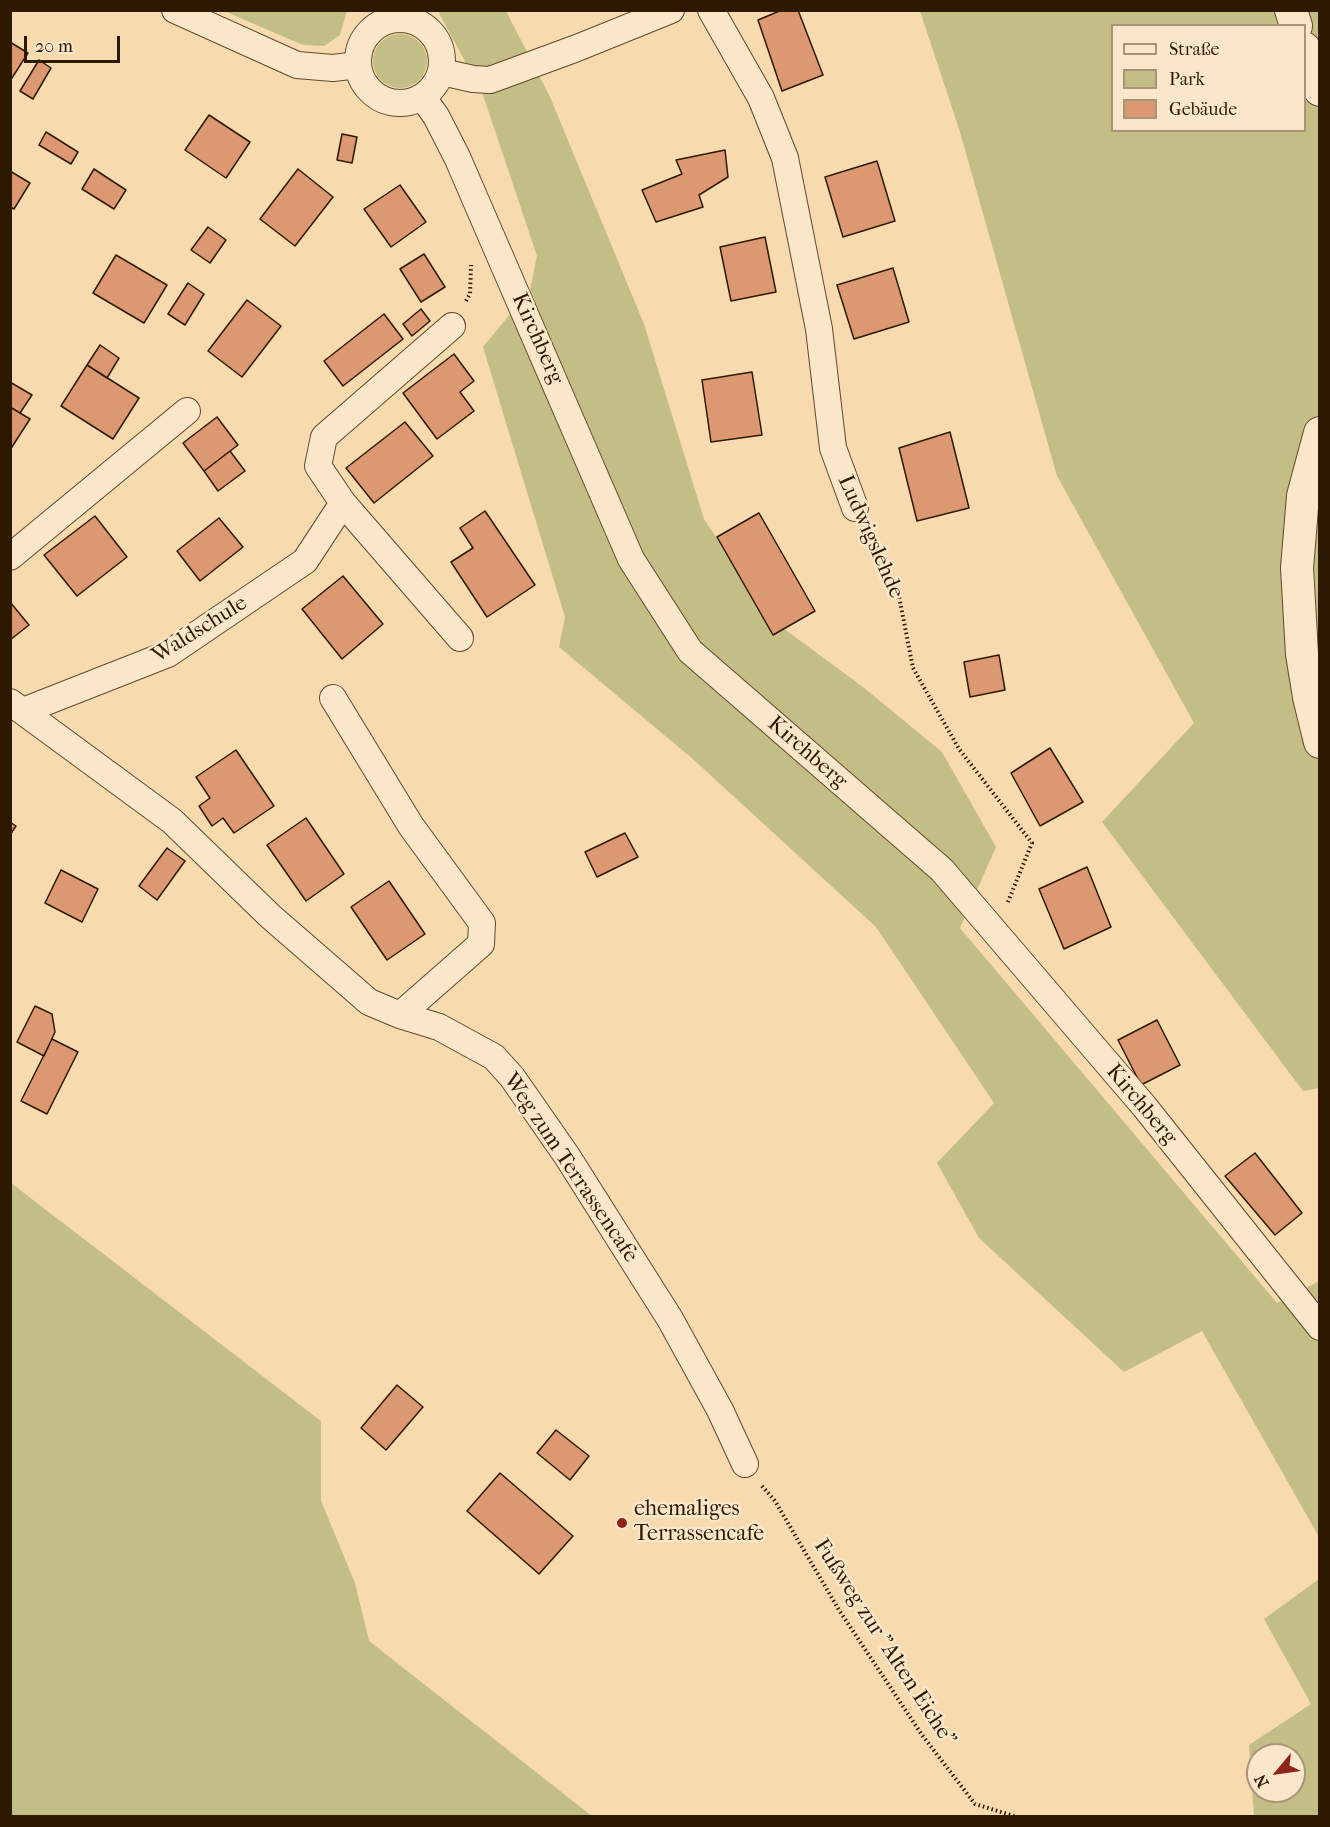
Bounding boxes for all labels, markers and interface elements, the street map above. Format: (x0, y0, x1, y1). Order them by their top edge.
scale bar (27, 24, 123, 62)
legend (1111, 24, 1306, 132)
text: 20 m (35, 36, 73, 57)
text: Straße (1169, 39, 1219, 60)
text: Park (1169, 69, 1205, 90)
text: Gebäude (1169, 99, 1237, 120)
street label: Kirchberg (505, 289, 569, 389)
street label: Ludwigslehde (831, 471, 909, 603)
street label: Waldschule (148, 590, 252, 670)
street label: Kirchberg (762, 711, 852, 795)
street label: Kirchberg (1100, 1059, 1182, 1151)
street label: Weg zum Terrassencafe (497, 1068, 643, 1268)
place label: ehemaliges Terrassencafe (634, 1497, 764, 1548)
marker: ehemaliges Terrassencafe (615, 1516, 629, 1530)
street label: Fußweg zur "Alten Eiche" (807, 1534, 961, 1752)
north arrow (1246, 1743, 1306, 1803)
text: N (1250, 1771, 1273, 1791)

